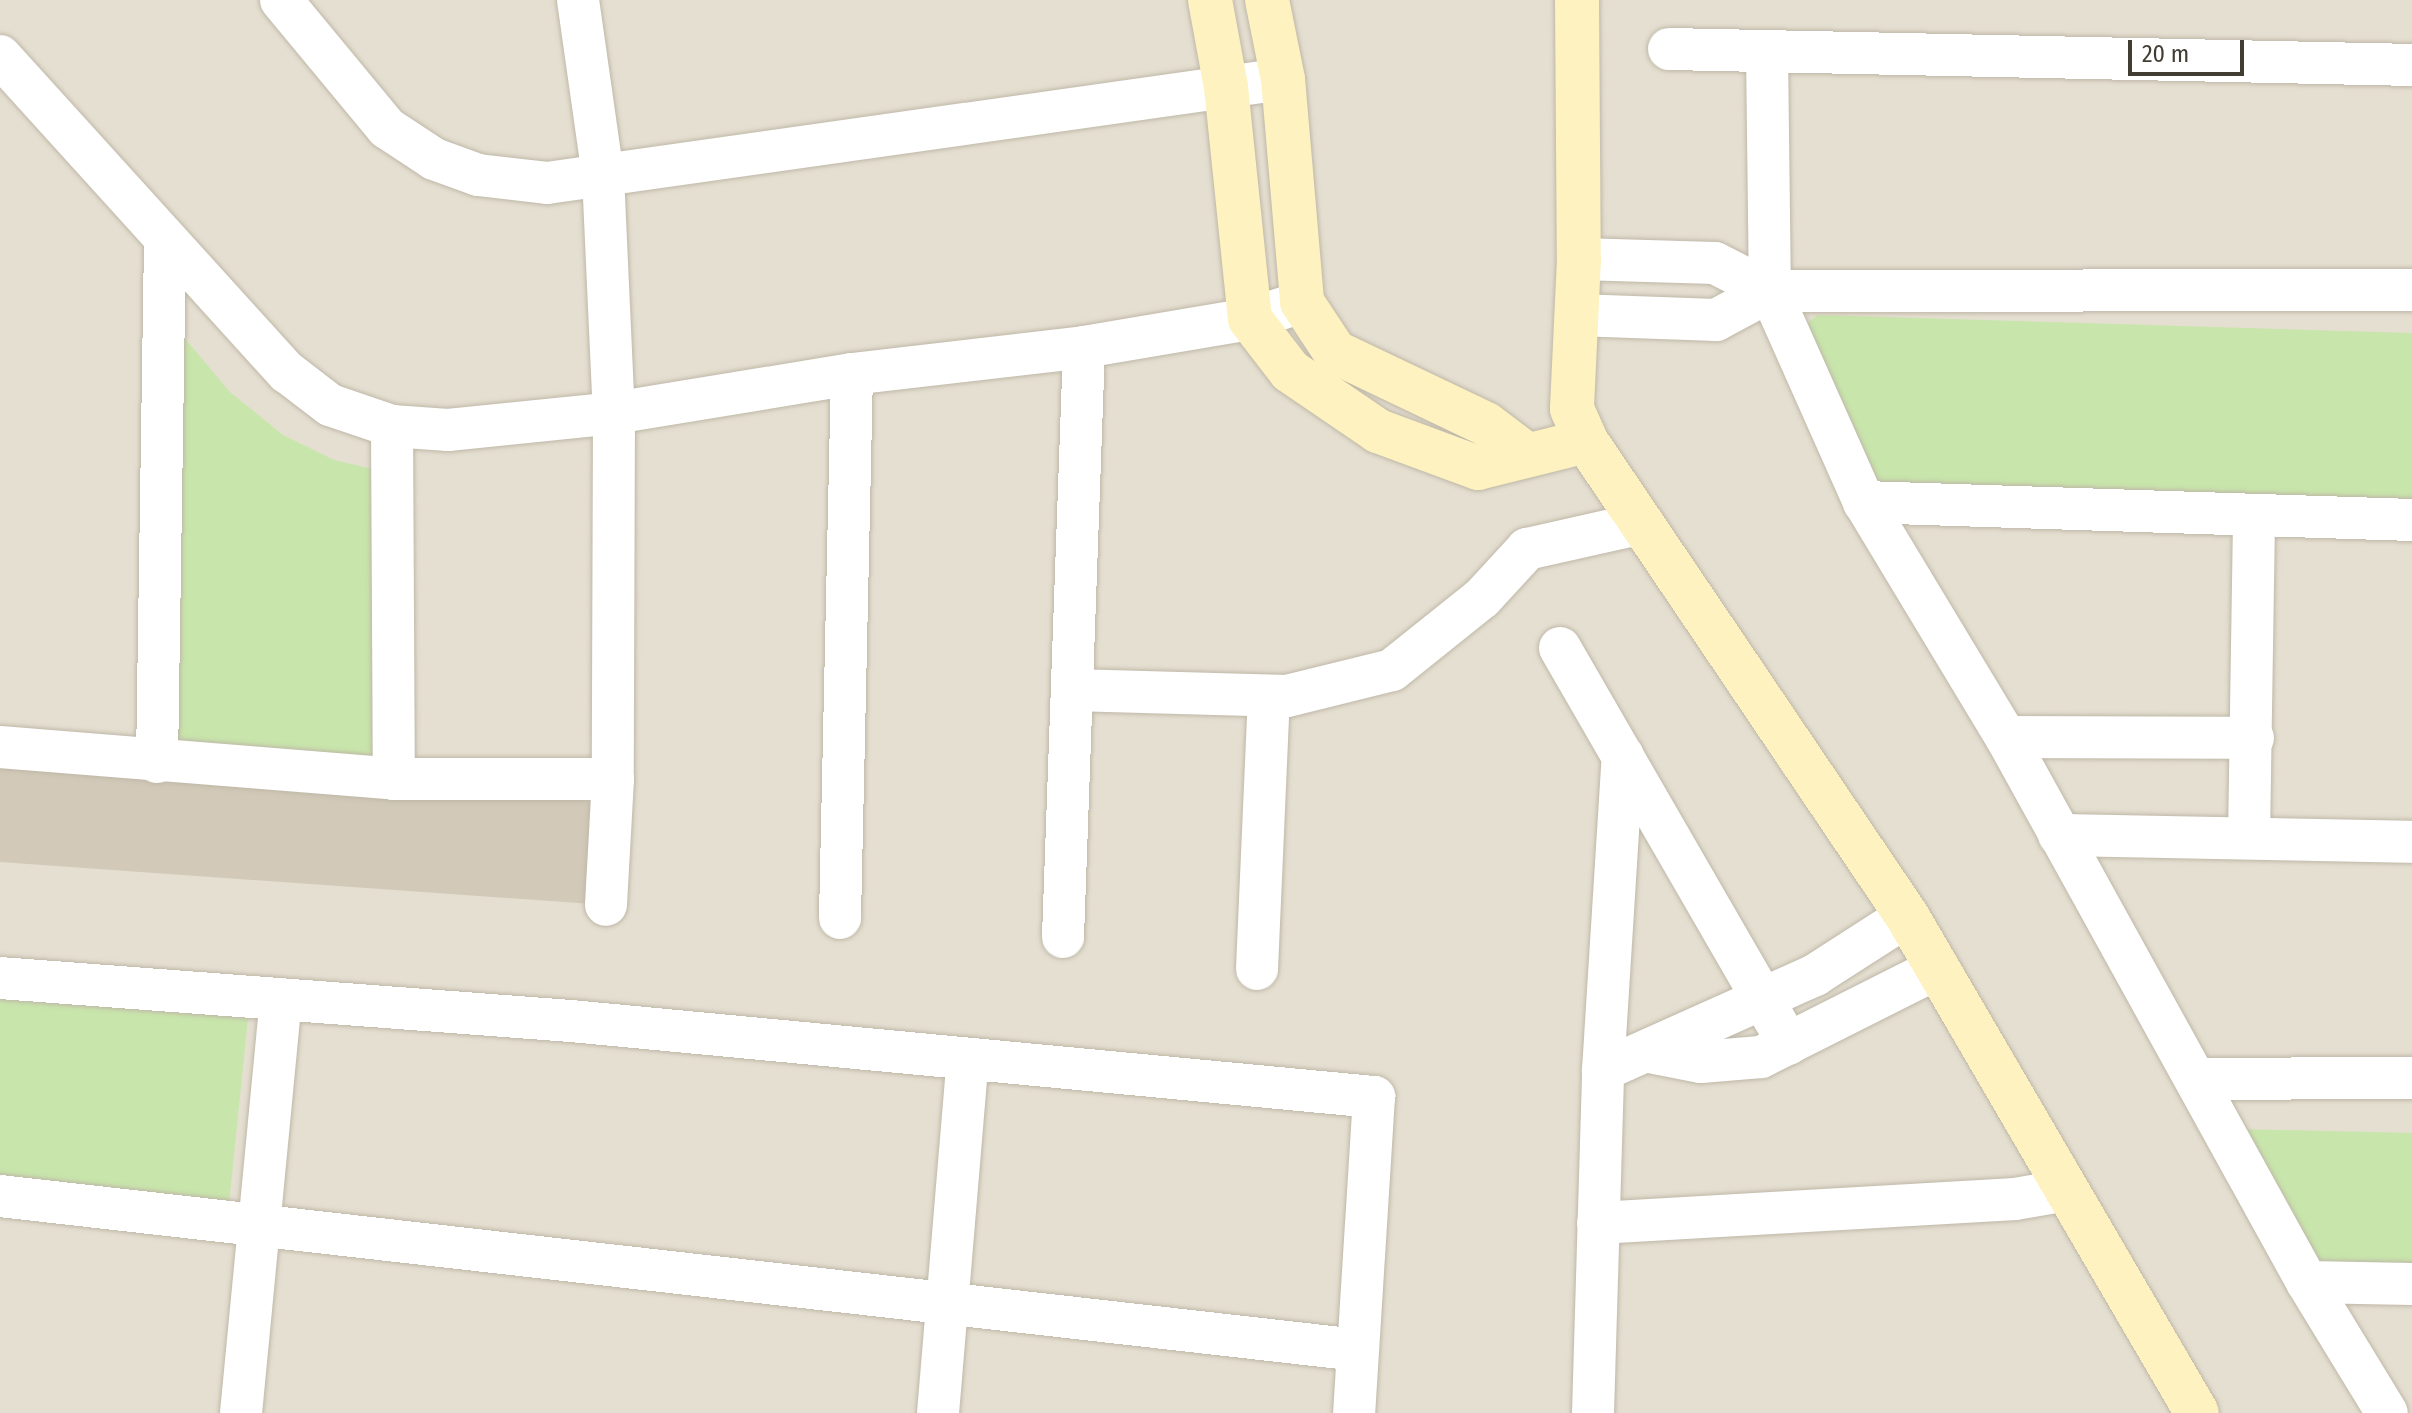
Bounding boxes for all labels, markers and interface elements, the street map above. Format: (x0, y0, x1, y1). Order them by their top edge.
scale bar (2132, 24, 2248, 74)
text: 20 m (2142, 40, 2189, 68)

